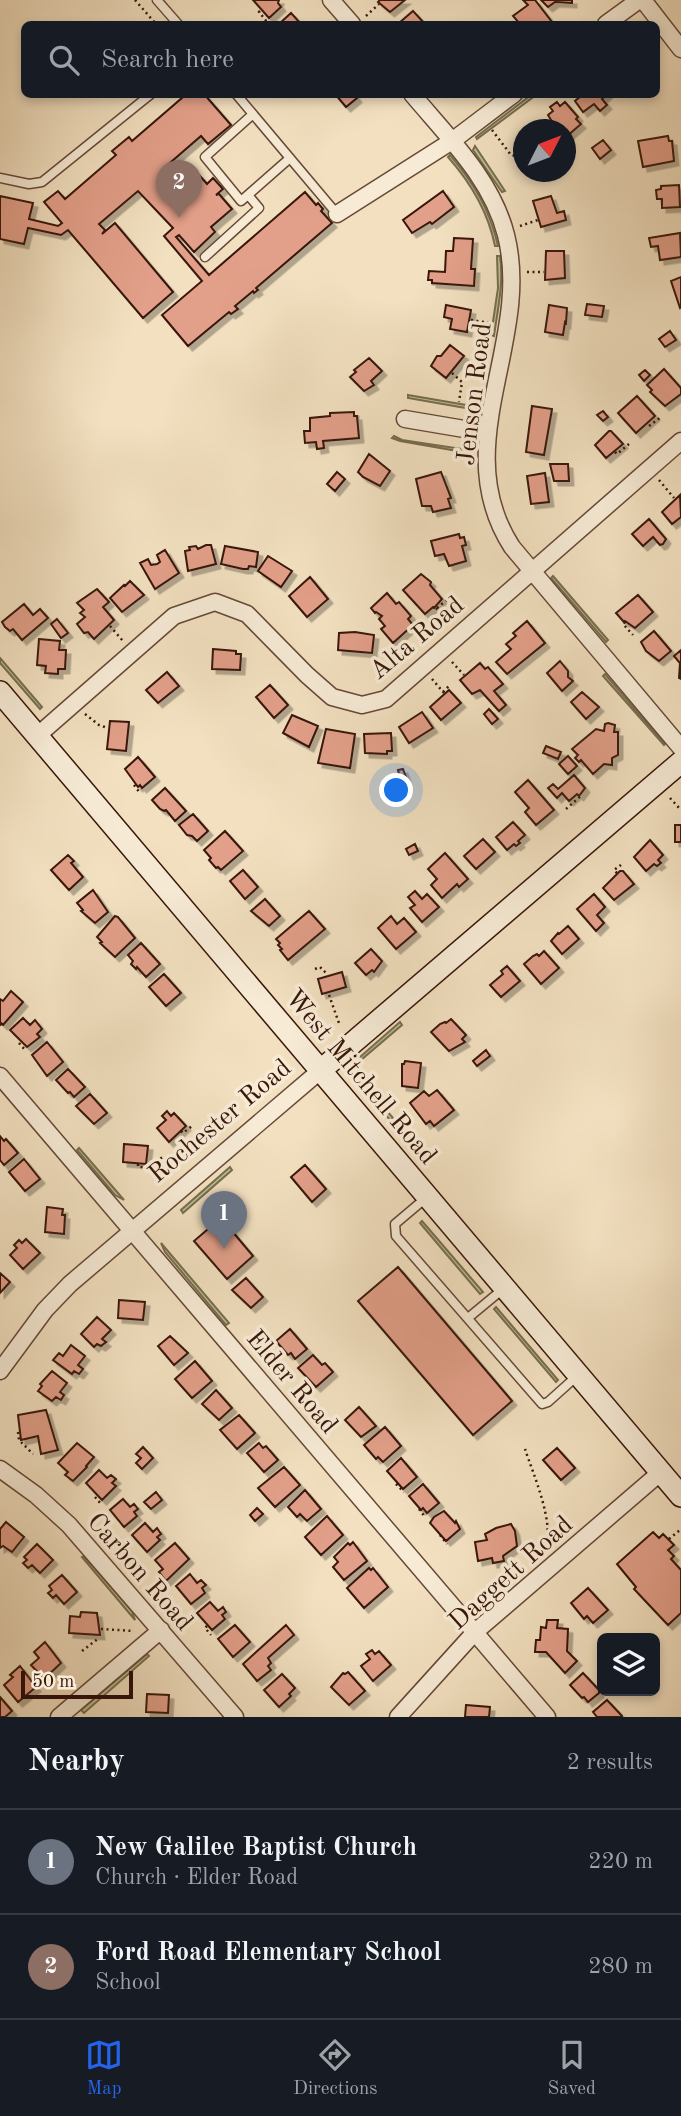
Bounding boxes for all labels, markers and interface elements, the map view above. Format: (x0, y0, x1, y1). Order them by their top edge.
search box (21, 21, 660, 98)
icon: search (45, 41, 83, 79)
text: Search here (101, 47, 234, 73)
north arrow (513, 119, 576, 182)
pin: 2 (156, 160, 202, 218)
street label: Jenson Road (453, 321, 497, 467)
street label: Alta Road (365, 592, 469, 685)
your location (379, 773, 413, 807)
street label: West Mitchell Road (280, 985, 441, 1170)
street label: Rochester Road (144, 1055, 297, 1188)
pin: 1 (201, 1191, 247, 1249)
street label: Elder Road (241, 1326, 342, 1439)
street label: Carbon Road (82, 1509, 197, 1636)
street label: Daggett Road (444, 1511, 578, 1636)
map controls (597, 1633, 660, 1696)
button: layers (597, 1633, 660, 1696)
scale bar (21, 1668, 133, 1700)
text: 50 m (32, 1673, 74, 1692)
text: Nearby (28, 1747, 125, 1777)
text: 2 results (567, 1751, 653, 1774)
text: New Galilee Baptist Church (95, 1835, 417, 1861)
text: 1 (44, 1850, 58, 1873)
text: 220 m (588, 1850, 653, 1873)
text: Church · Elder Road (95, 1866, 298, 1889)
text: Ford Road Elementary School (95, 1940, 441, 1966)
text: 2 (44, 1955, 58, 1978)
text: 280 m (588, 1955, 653, 1978)
text: School (95, 1971, 161, 1994)
tab: Map (85, 2036, 123, 2101)
tab: Directions (293, 2036, 378, 2101)
tab: Saved (548, 2036, 596, 2101)

